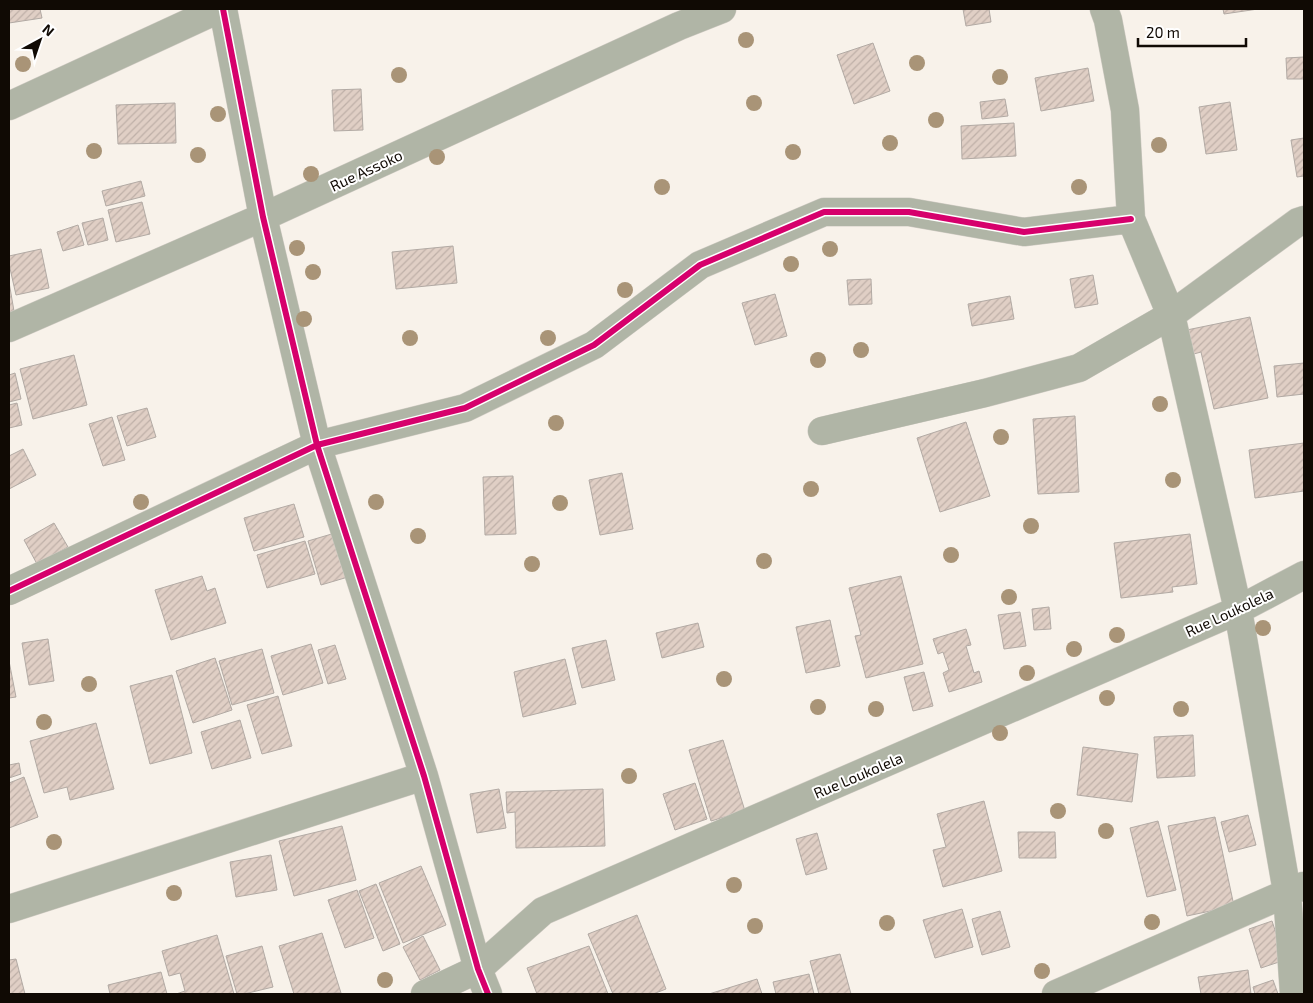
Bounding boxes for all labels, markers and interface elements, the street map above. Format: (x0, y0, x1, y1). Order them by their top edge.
north arrow (15, 15, 65, 65)
scale bar (1138, 15, 1246, 47)
text: N (39, 20, 58, 39)
text: 20 m (1146, 23, 1180, 41)
street label: Rue Assoko (327, 145, 405, 195)
street label: Rue Loukolela (1182, 584, 1276, 640)
street label: Rue Loukolela (811, 748, 905, 802)

